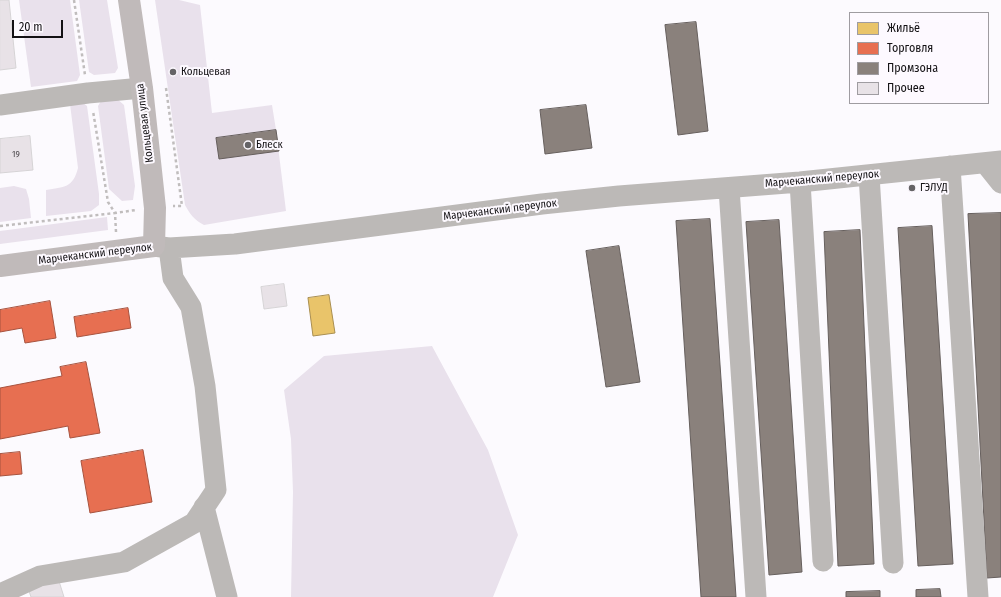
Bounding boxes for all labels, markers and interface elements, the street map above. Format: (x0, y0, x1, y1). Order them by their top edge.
scale bar (14, 12, 65, 38)
legend (849, 12, 989, 104)
text: 20 m (19, 20, 43, 34)
text: Жильё (887, 21, 920, 35)
text: Торговля (887, 41, 933, 55)
text: Промзона (887, 61, 938, 75)
place label: Кольцевая (181, 65, 231, 79)
marker: Кольцевая (168, 67, 178, 77)
text: Прочее (887, 81, 925, 95)
street label: Кольцевая улица (134, 83, 156, 163)
place label: Блеск (256, 138, 283, 152)
marker: Блеск (243, 140, 253, 150)
house number: 19 (12, 149, 20, 159)
street label: Марчеканский переулок (764, 167, 880, 191)
place label: ГЭЛУД (920, 181, 948, 195)
marker: ГЭЛУД (907, 183, 917, 193)
street label: Марчеканский переулок (442, 196, 558, 224)
street label: Марчеканский переулок (37, 240, 153, 268)

